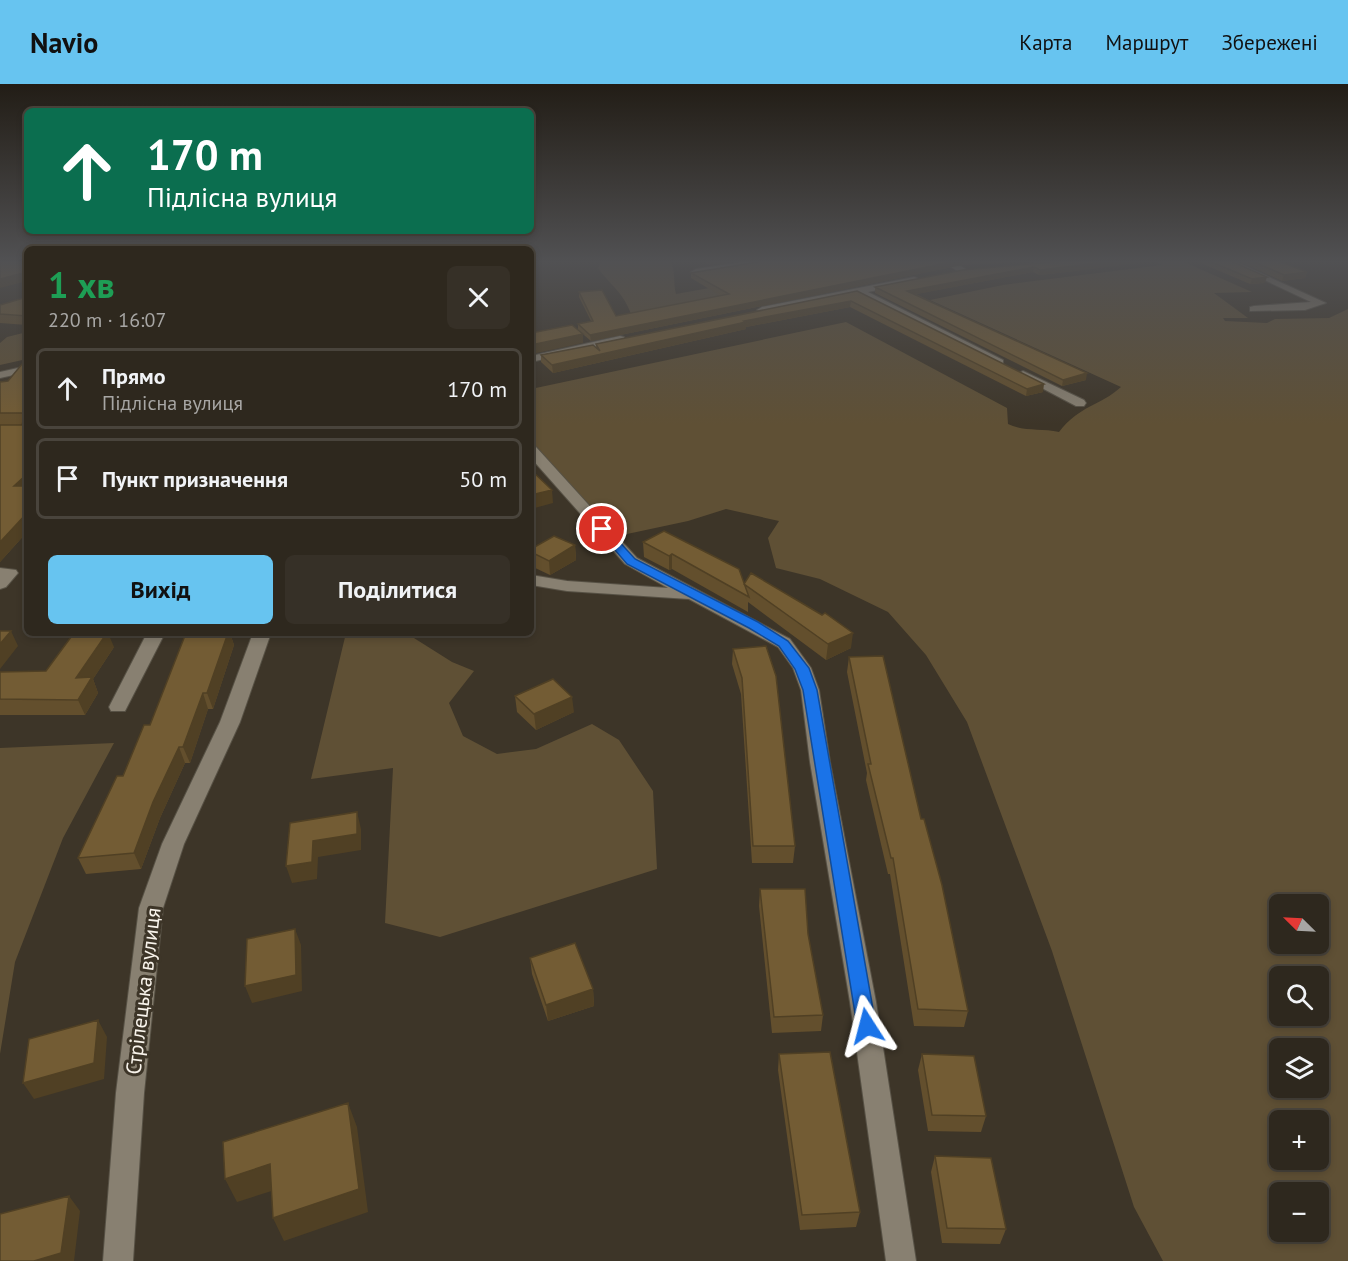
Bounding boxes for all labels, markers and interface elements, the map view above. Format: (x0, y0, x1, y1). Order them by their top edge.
text: Navio (30, 24, 98, 61)
text: Карта (1019, 29, 1072, 56)
text: Маршрут (1105, 29, 1188, 56)
text: Збережені (1221, 29, 1318, 56)
text: 170 m (147, 127, 263, 182)
icon: ahead (48, 132, 126, 210)
text: Підлісна вулиця (147, 180, 337, 214)
text: 1 хв (48, 261, 115, 308)
button: close (447, 266, 510, 329)
text: 220 m · 16:07 (48, 307, 166, 333)
text: Прямо (102, 362, 165, 390)
icon: ahead (51, 372, 84, 405)
text: 170 m (447, 375, 507, 403)
text: Підлісна вулиця (102, 390, 243, 416)
icon: arrive (51, 462, 84, 495)
text: Пункт призначення (102, 465, 288, 493)
text: 50 m (459, 465, 507, 493)
pin (576, 503, 627, 554)
icon: arrive (585, 512, 618, 545)
button: Вихід (48, 555, 273, 624)
button: Поділитися (285, 555, 510, 624)
north arrow (1269, 894, 1329, 954)
map controls (1269, 894, 1329, 1242)
street label: Стрілецька вулиця (119, 906, 167, 1076)
button: search (1269, 966, 1329, 1026)
position arrow (835, 994, 899, 1058)
button: layers (1269, 1038, 1329, 1098)
button: + (1269, 1110, 1329, 1170)
button: − (1269, 1182, 1329, 1242)

